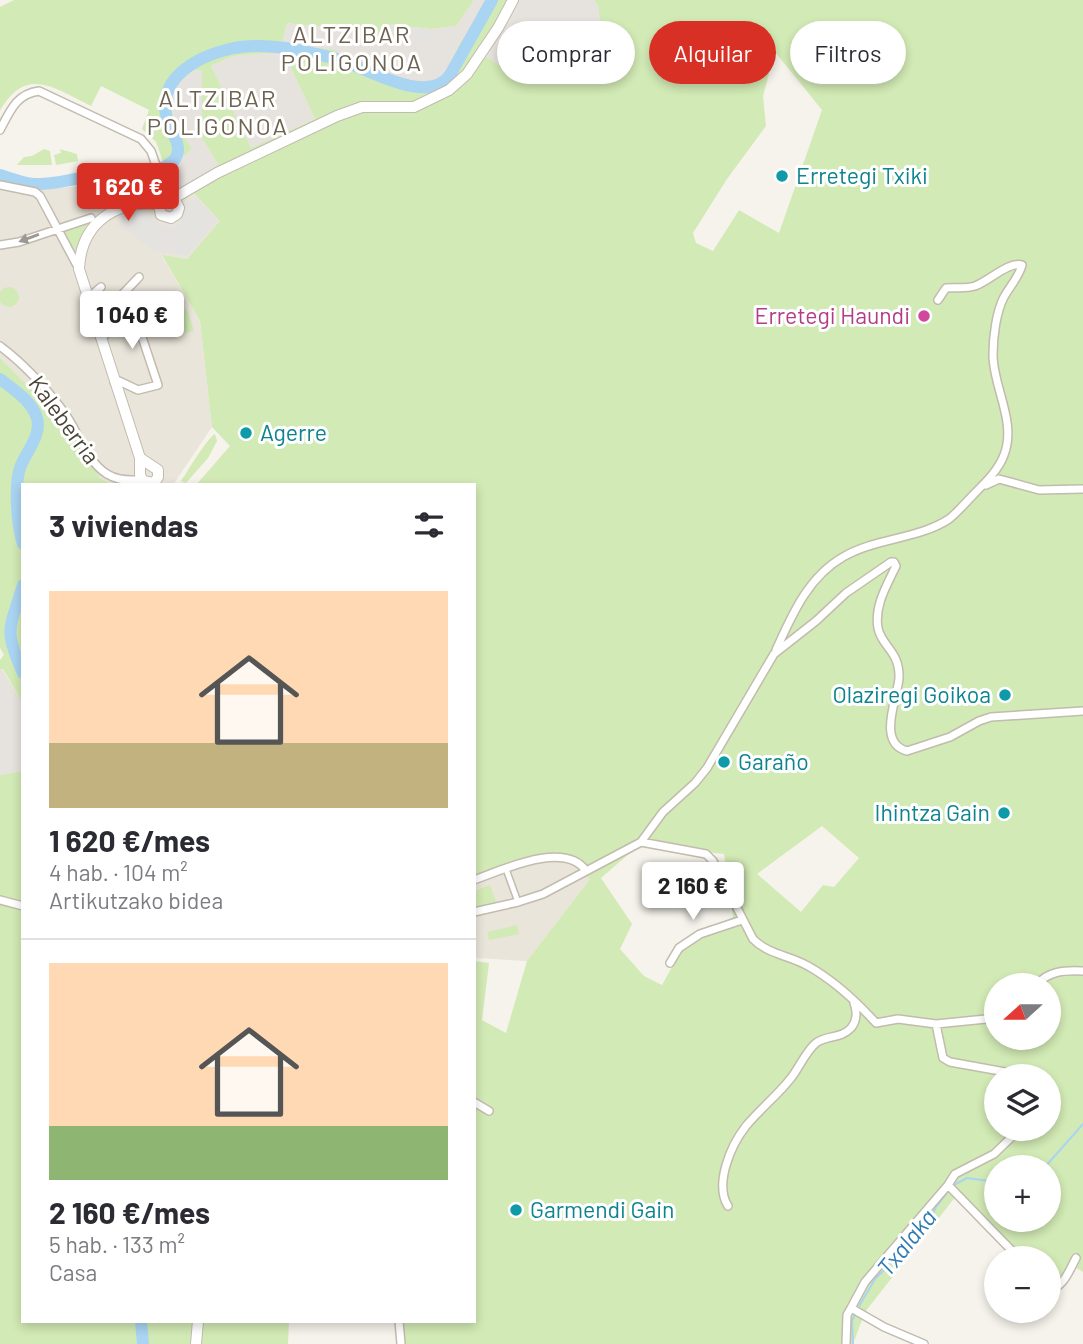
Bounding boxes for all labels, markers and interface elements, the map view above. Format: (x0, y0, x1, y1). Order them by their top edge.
district label: ALTZIBAR POLIGONOA (281, 19, 423, 76)
chip: Comprar (497, 21, 635, 84)
chip: Alquilar (649, 21, 776, 84)
chip: Filtros (790, 21, 906, 84)
district label: ALTZIBAR POLIGONOA (147, 83, 289, 140)
place label: Erretegi Txiki (796, 161, 928, 189)
pin: 1 620 € (63, 164, 193, 223)
marker: Erretegi Txiki (774, 168, 790, 184)
text: 1 620 € (93, 172, 163, 200)
one-way arrow (19, 232, 40, 243)
pin: 1 040 € (67, 292, 197, 351)
text: 1 040 € (96, 300, 168, 328)
place label: Erretegi Haundi (755, 301, 910, 329)
marker: Erretegi Haundi (916, 308, 932, 324)
street label: Kaleberria (23, 370, 106, 469)
place label: Agerre (260, 418, 327, 446)
marker: Agerre (238, 425, 254, 441)
icon: filters (410, 506, 448, 544)
text: 3 viviendas (49, 507, 198, 543)
icon: home (186, 637, 312, 763)
place label: Olaziregi Goikoa (832, 680, 991, 708)
marker: Olaziregi Goikoa (997, 687, 1013, 703)
place label: Garaño (738, 747, 809, 775)
marker: Garaño (716, 754, 732, 770)
place label: Ihintza Gain (874, 798, 990, 826)
marker: Ihintza Gain (996, 805, 1012, 821)
text: 1 620 €/mes (49, 822, 210, 858)
text: 4 hab. · 104 m² (49, 858, 188, 886)
pin: 2 160 € (628, 862, 758, 922)
text: 2 160 € (658, 871, 728, 899)
text: Artikutzako bidea (49, 886, 223, 914)
north arrow (984, 973, 1060, 1050)
map controls (984, 973, 1061, 1323)
icon: home (186, 1009, 312, 1135)
button: layers (984, 1064, 1061, 1141)
button: + (984, 1155, 1061, 1232)
text: 2 160 €/mes (49, 1194, 210, 1230)
place label: Garmendi Gain (530, 1195, 674, 1223)
marker: Garmendi Gain (508, 1202, 524, 1218)
water label: Txalaka (870, 1203, 942, 1281)
text: 5 hab. · 133 m² (49, 1230, 185, 1258)
button: − (984, 1246, 1061, 1323)
text: Casa (49, 1258, 97, 1286)

